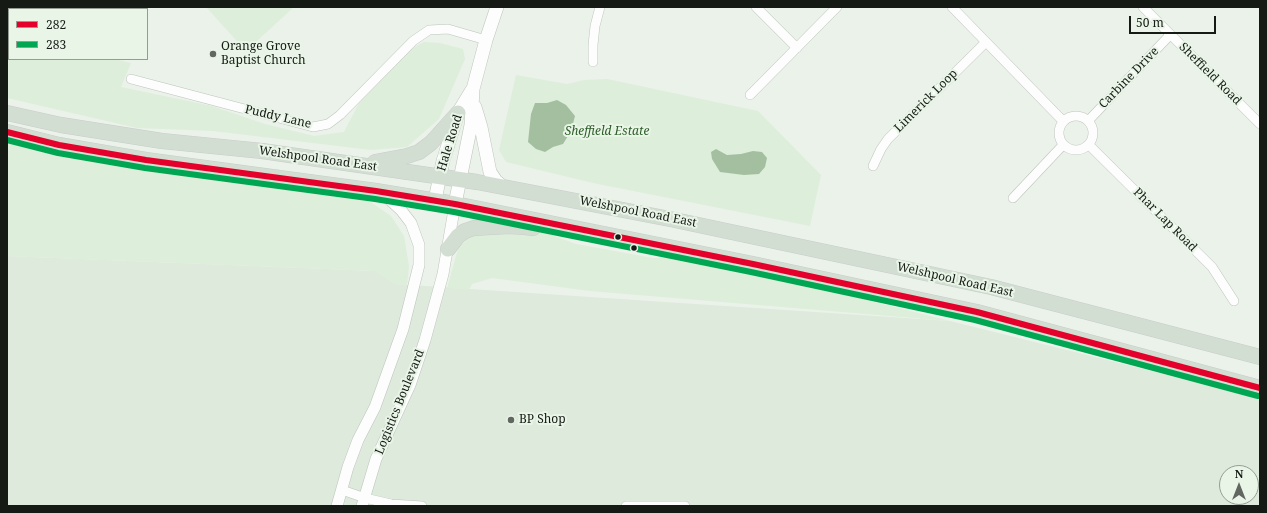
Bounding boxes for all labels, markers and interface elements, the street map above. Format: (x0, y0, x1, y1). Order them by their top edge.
legend (8, 8, 148, 60)
scale bar (1131, 8, 1218, 34)
text: 50 m (1136, 14, 1164, 31)
text: 282 (46, 16, 66, 33)
text: 283 (46, 36, 66, 53)
place label: Orange Grove Baptist Church (221, 40, 306, 68)
street label: Sheffield Road (1176, 40, 1244, 108)
street label: Carbine Drive (1096, 44, 1162, 112)
marker: Orange Grove Baptist Church (208, 49, 218, 59)
street label: Limerick Loop (891, 66, 961, 136)
street label: Puddy Lane (243, 102, 313, 132)
street label: Hale Road (435, 113, 465, 173)
park label: Sheffield Estate (565, 125, 649, 139)
street label: Welshpool Road East (258, 144, 378, 174)
street label: Phar Lap Road (1130, 185, 1200, 255)
street label: Welshpool Road East (578, 194, 698, 230)
unlabelled marker (613, 232, 623, 242)
unlabelled marker (629, 243, 639, 253)
street label: Welshpool Road East (895, 260, 1015, 300)
street label: Logistics Boulevard (372, 347, 428, 457)
place label: BP Shop (519, 413, 566, 427)
marker: BP Shop (506, 415, 516, 425)
north arrow (1219, 465, 1259, 505)
text: N (1235, 466, 1243, 481)

